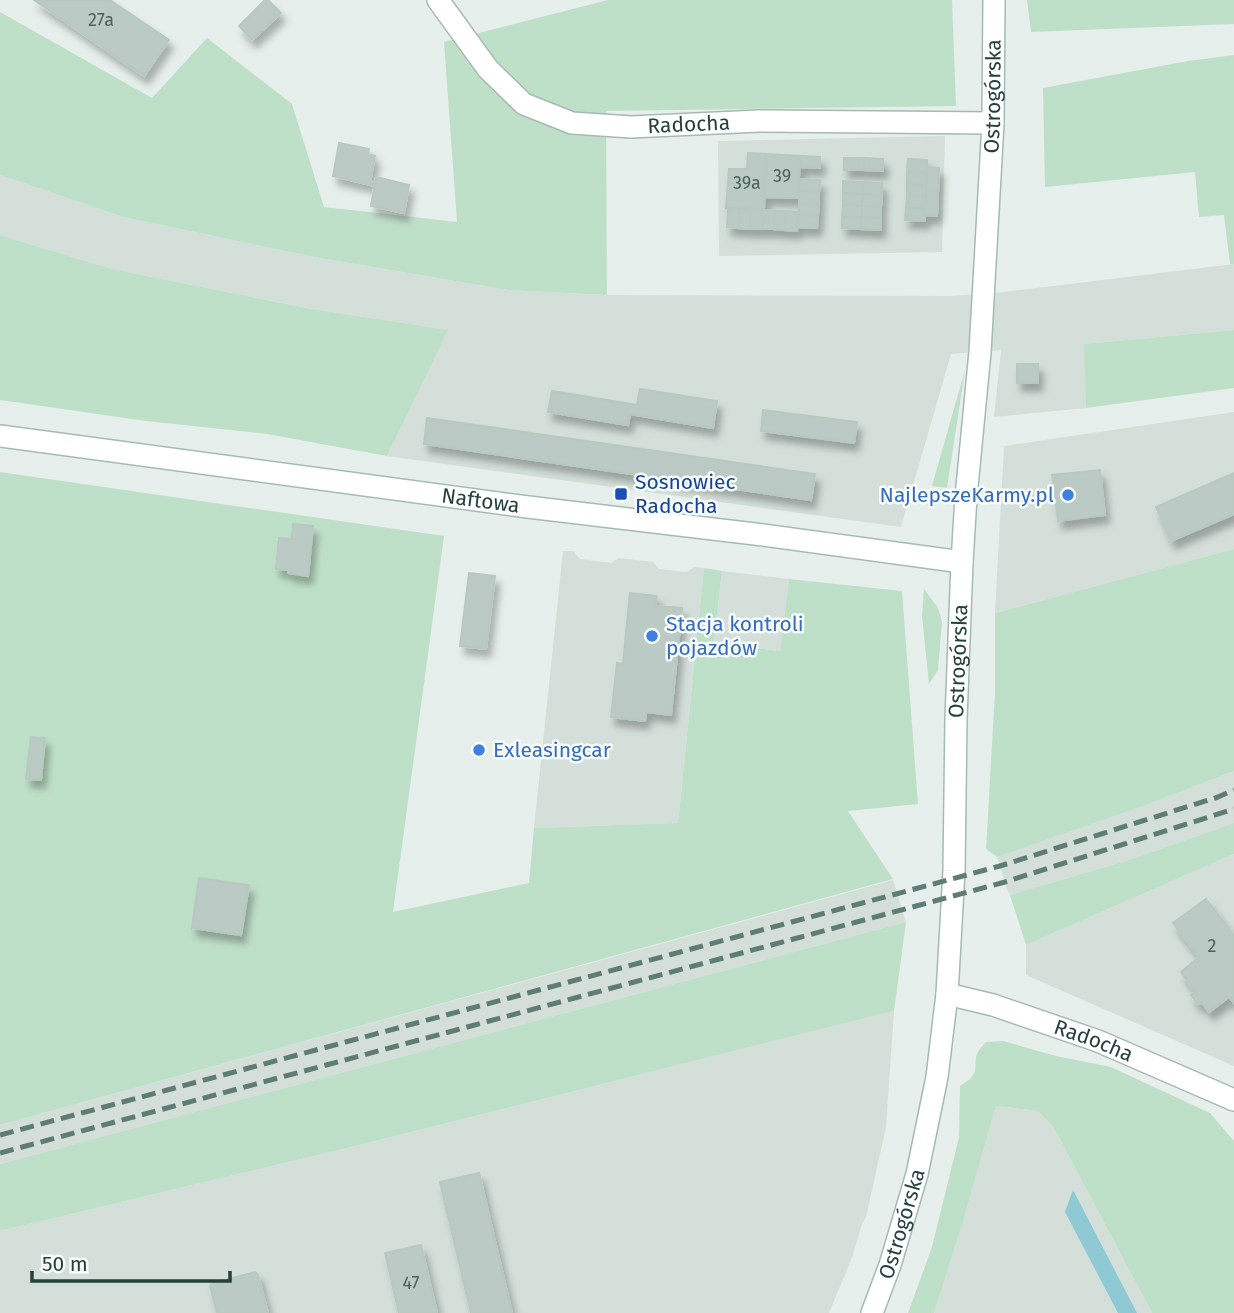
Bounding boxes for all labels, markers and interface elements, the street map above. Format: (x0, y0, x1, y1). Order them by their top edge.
house number: 27a (88, 9, 114, 31)
street label: Ostrogórska (978, 39, 1007, 154)
street label: Radocha (647, 109, 731, 139)
house number: 39 (773, 165, 791, 187)
house number: 39a (733, 172, 761, 194)
place label: Sosnowiec Radocha (635, 469, 736, 519)
place label: NajlepszeKarmy.pl (880, 482, 1054, 508)
street label: Naftowa (440, 483, 521, 519)
marker: Sosnowiec Radocha (613, 486, 629, 502)
marker: NajlepszeKarmy.pl (1060, 487, 1076, 503)
street label: Ostrogórska (943, 604, 973, 719)
place label: Stacja kontroli pojazdów (666, 611, 804, 661)
marker: Stacja kontroli pojazdów (644, 628, 660, 644)
place label: Exleasingcar (493, 737, 611, 763)
marker: Exleasingcar (471, 742, 487, 758)
house number: 2 (1208, 935, 1217, 957)
street label: Radocha (1051, 1014, 1137, 1068)
street label: Ostrogórska (873, 1166, 931, 1283)
scale bar (32, 1240, 229, 1284)
text: 50 m (42, 1251, 88, 1277)
house number: 47 (402, 1272, 420, 1294)

